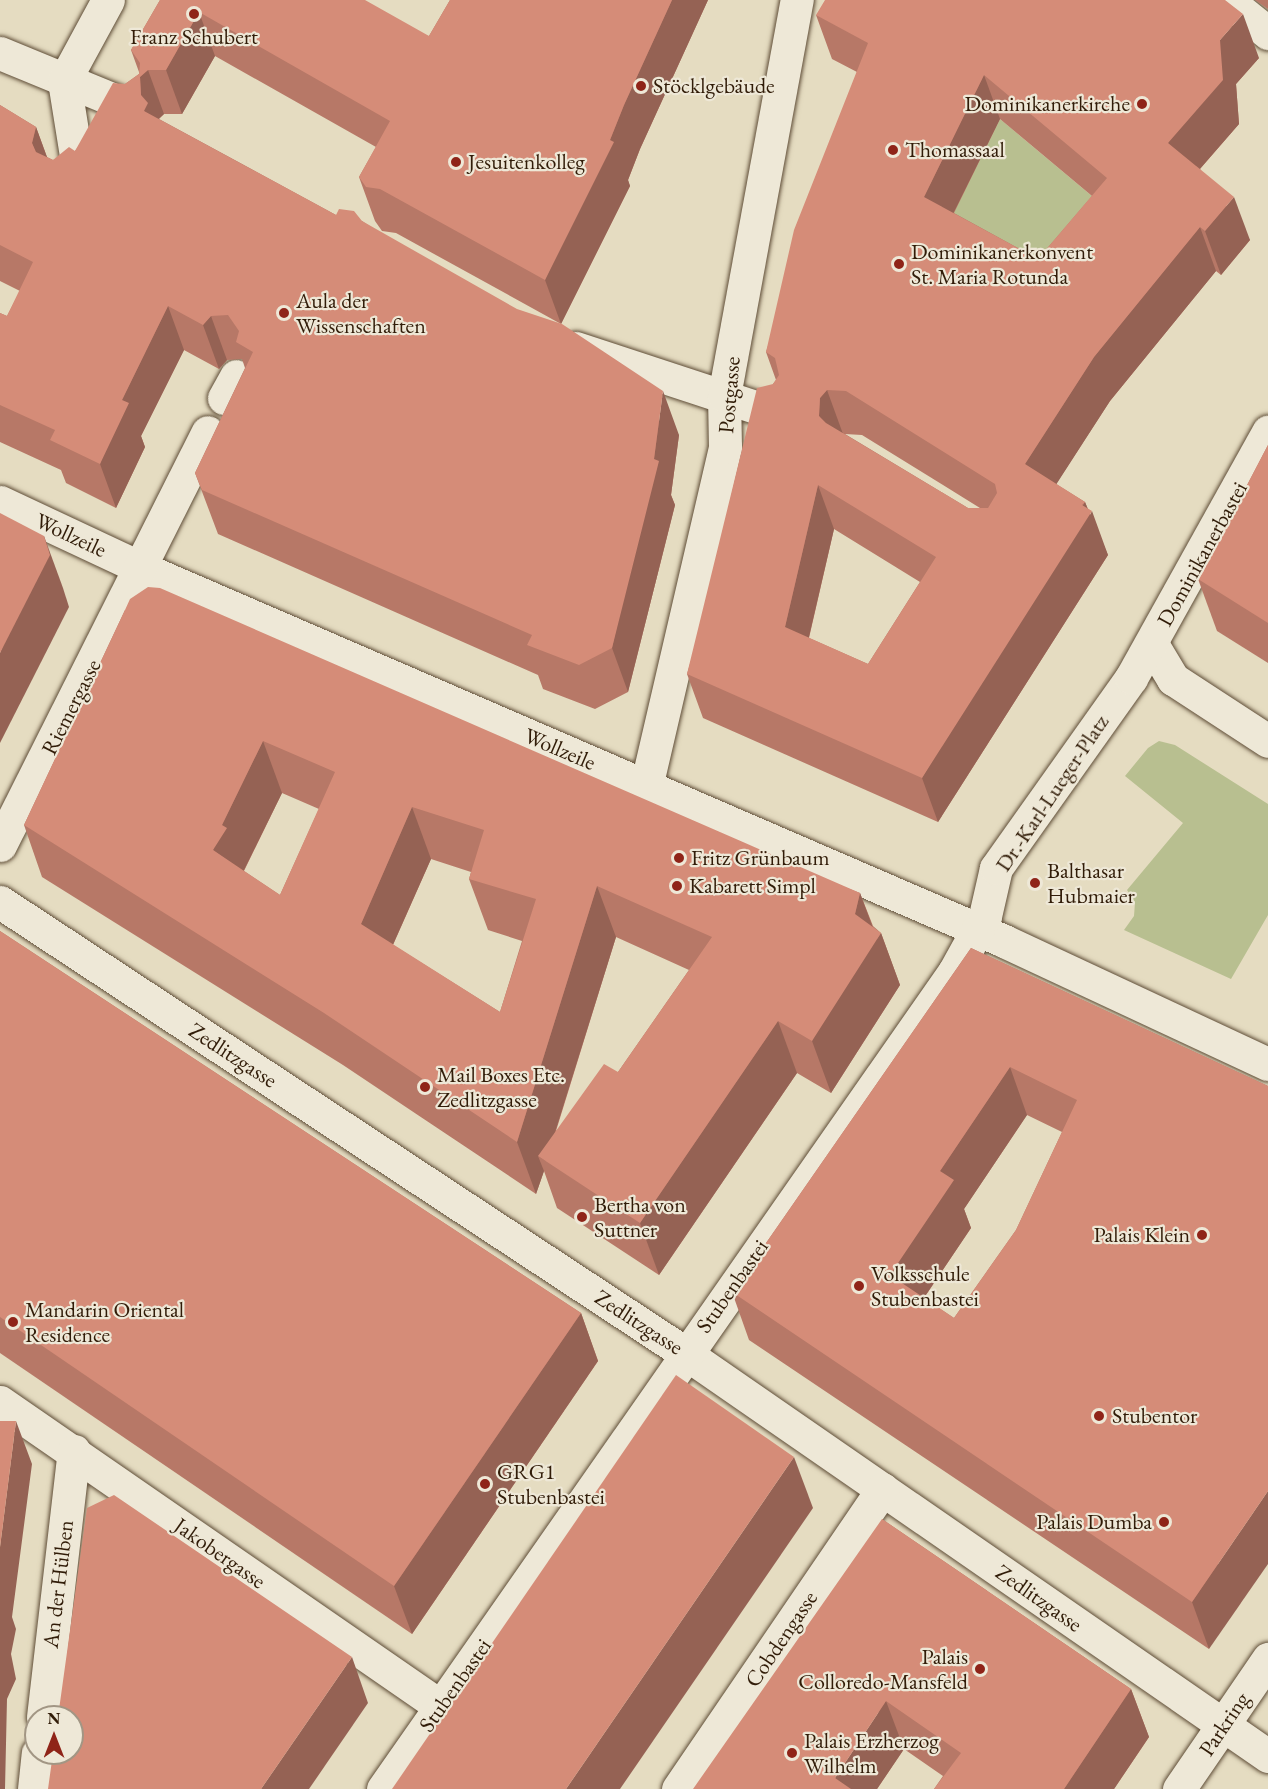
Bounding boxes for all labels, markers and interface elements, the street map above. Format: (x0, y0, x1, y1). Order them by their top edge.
marker: Franz Schubert (187, 7, 201, 21)
place label: Franz Schubert (130, 24, 258, 50)
place label: Stöcklgebäude (653, 73, 775, 99)
marker: Stöcklgebäude (634, 79, 648, 93)
place label: Dominikanerkirche (964, 91, 1130, 117)
marker: Dominikanerkirche (1135, 97, 1149, 111)
place label: Thomassaal (905, 137, 1005, 163)
marker: Thomassaal (886, 143, 900, 157)
place label: Jesuitenkolleg (468, 149, 585, 175)
marker: Jesuitenkolleg (449, 155, 463, 169)
place label: Dominikanerkonvent St. Maria Rotunda (911, 238, 1093, 290)
marker: Dominikanerkonvent St. Maria Rotunda (892, 257, 906, 271)
place label: Aula der Wissenschaften (296, 287, 426, 338)
marker: Aula der Wissenschaften (277, 306, 291, 320)
street label: Postgasse (712, 355, 746, 435)
street label: Dominikanerbastei (1151, 477, 1253, 631)
street label: Wollzeile (31, 507, 111, 563)
street label: Riemergasse (36, 655, 106, 759)
street label: Dr.-Karl-Lueger-Platz (990, 710, 1114, 876)
street label: Wollzeile (520, 722, 600, 776)
place label: Fritz Grünbaum (691, 845, 830, 871)
marker: Fritz Grünbaum (672, 851, 686, 865)
place label: Balthasar Hubmaier (1047, 857, 1135, 908)
place label: Kabarett Simpl (689, 873, 816, 899)
marker: Balthasar Hubmaier (1028, 876, 1042, 890)
marker: Kabarett Simpl (670, 879, 684, 893)
street label: Zedlitzgasse (184, 1017, 282, 1093)
place label: Mail Boxes Etc. Zedlitzgasse (437, 1061, 565, 1112)
marker: Mail Boxes Etc. Zedlitzgasse (418, 1080, 432, 1094)
place label: Bertha von Suttner (594, 1191, 686, 1242)
marker: Bertha von Suttner (575, 1210, 589, 1224)
place label: Palais Klein (1093, 1222, 1190, 1248)
marker: Palais Klein (1195, 1228, 1209, 1242)
street label: Stubenbastei (690, 1234, 774, 1338)
place label: Volksschule Stubenbastei (871, 1260, 979, 1312)
marker: Volksschule Stubenbastei (852, 1279, 866, 1293)
street label: Zedlitzgasse (590, 1284, 688, 1360)
place label: Mandarin Oriental Residence (25, 1296, 184, 1348)
marker: Mandarin Oriental Residence (6, 1315, 20, 1329)
place label: Stubentor (1112, 1403, 1197, 1429)
marker: Stubentor (1090, 1407, 1108, 1425)
place label: GRG1 Stubenbastei (497, 1458, 605, 1510)
marker: GRG1 Stubenbastei (478, 1477, 492, 1491)
place label: Palais Dumba (1036, 1509, 1152, 1535)
street label: Jakobergasse (169, 1512, 271, 1594)
marker: Palais Dumba (1157, 1515, 1171, 1529)
street label: An der Hülben (37, 1518, 79, 1650)
street label: Zedlitzgasse (991, 1559, 1087, 1637)
street label: Cobdengasse (739, 1586, 823, 1692)
street label: Stubenbastei (413, 1633, 497, 1737)
place label: Palais Colloredo-Mansfeld (798, 1643, 968, 1694)
marker: Palais Colloredo-Mansfeld (973, 1662, 987, 1676)
street label: Parkring (1193, 1687, 1255, 1761)
north arrow (24, 1705, 84, 1765)
text: N (48, 1708, 60, 1729)
place label: Palais Erzherzog Wilhelm (804, 1727, 939, 1778)
marker: Palais Erzherzog Wilhelm (785, 1746, 799, 1760)

